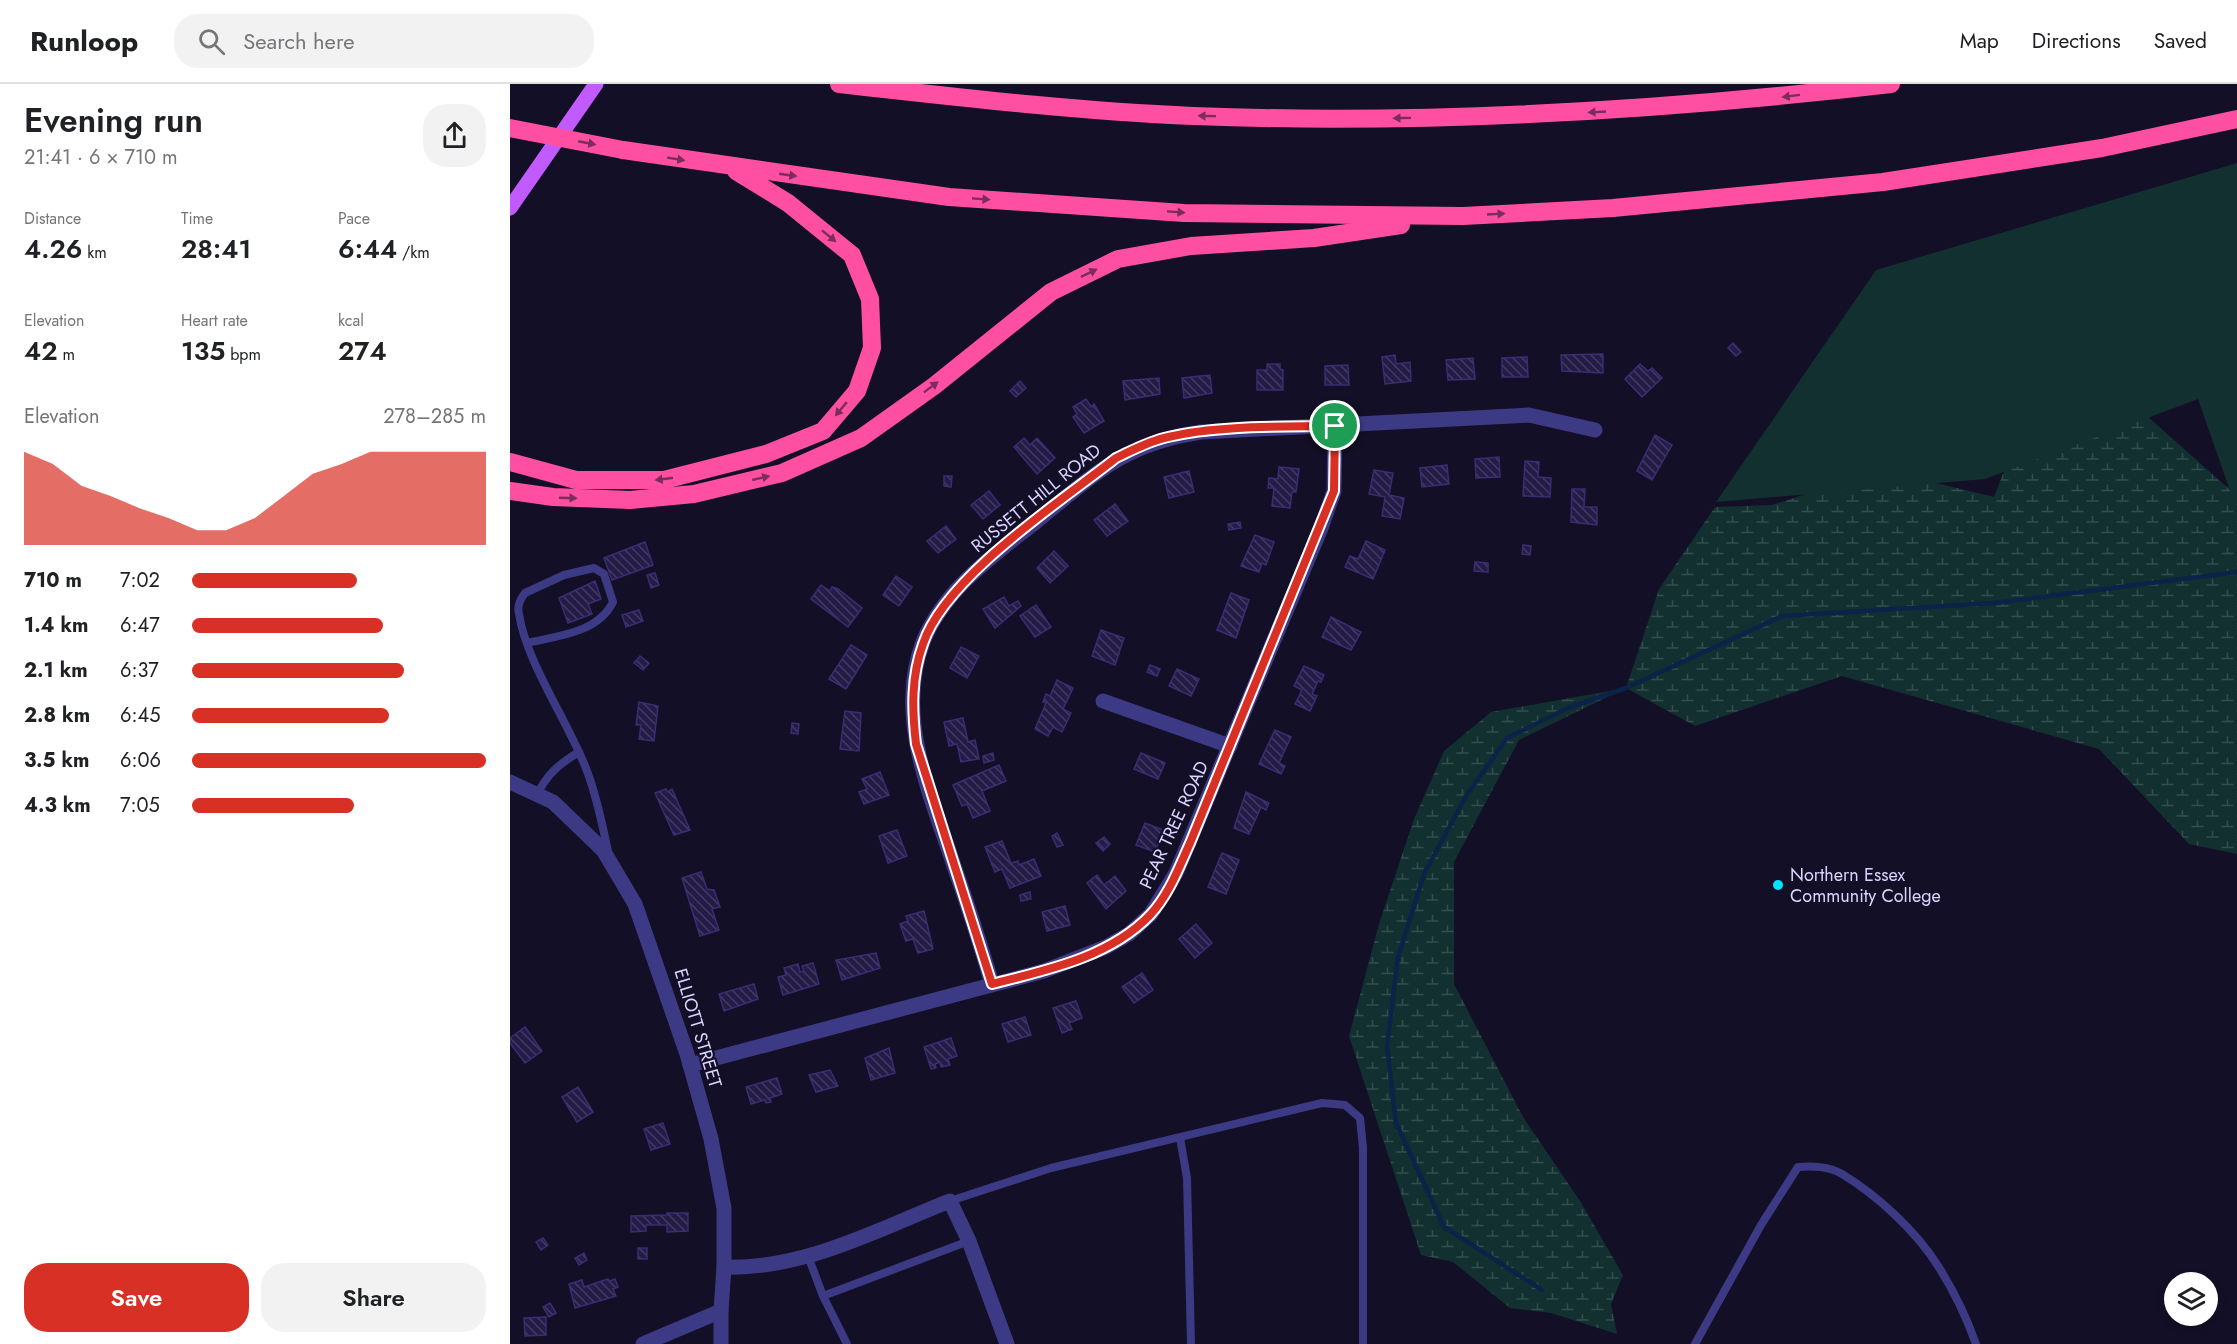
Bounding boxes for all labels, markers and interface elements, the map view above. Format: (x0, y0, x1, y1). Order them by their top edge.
search box (174, 14, 594, 68)
text: Runloop (30, 21, 138, 62)
icon: search (195, 25, 228, 58)
text: Search here (243, 25, 354, 57)
text: Map (1960, 26, 1999, 56)
text: Directions (2032, 26, 2121, 56)
text: Saved (2154, 26, 2207, 56)
one-way arrow (1782, 91, 1801, 100)
text: Evening run (24, 97, 203, 144)
button: share (423, 104, 486, 167)
one-way arrow (1587, 108, 1606, 117)
one-way arrow (1198, 111, 1217, 121)
one-way arrow (1393, 113, 1412, 123)
one-way arrow (578, 139, 597, 148)
text: 21:41 · 6 × 710 m (24, 143, 178, 172)
one-way arrow (667, 154, 686, 163)
one-way arrow (778, 170, 797, 179)
one-way arrow (972, 194, 991, 204)
text: Distance (24, 207, 81, 230)
text: Time (181, 207, 213, 230)
text: Pace (338, 207, 370, 230)
one-way arrow (1166, 208, 1185, 217)
one-way arrow (1487, 210, 1506, 219)
text: 4.26 (24, 230, 82, 268)
text: 28:41 (181, 230, 251, 268)
text: 6:44 (338, 230, 397, 268)
one-way arrow (821, 230, 837, 243)
text: km (82, 241, 107, 264)
text: /km (397, 241, 430, 264)
one-way arrow (1080, 269, 1097, 278)
text: Elevation (24, 309, 84, 332)
text: Heart rate (181, 309, 248, 332)
text: kcal (338, 309, 364, 332)
text: 42 (24, 332, 58, 370)
text: 135 (181, 332, 225, 370)
text: 274 (338, 332, 387, 370)
text: m (58, 343, 75, 366)
text: bpm (225, 343, 261, 366)
one-way arrow (923, 381, 939, 393)
pin (1309, 400, 1360, 451)
one-way arrow (835, 401, 848, 417)
text: Elevation (24, 402, 99, 431)
text: 278–285 m (383, 402, 486, 431)
icon: arrive (1318, 409, 1351, 442)
street label: RUSSETT HILL ROAD (965, 437, 1107, 559)
one-way arrow (752, 473, 770, 483)
one-way arrow (655, 474, 674, 483)
one-way arrow (558, 493, 577, 503)
text: 710 m (24, 566, 82, 595)
text: 7:02 (120, 566, 160, 595)
text: 1.4 km (24, 611, 89, 640)
text: 6:47 (120, 611, 160, 640)
text: 2.1 km (24, 656, 88, 685)
text: 6:37 (120, 656, 159, 685)
text: 2.8 km (24, 701, 90, 730)
text: 6:45 (120, 701, 160, 730)
text: 3.5 km (24, 746, 89, 775)
text: 6:06 (120, 746, 161, 775)
street label: PEAR TREE ROAD (1133, 757, 1215, 893)
text: 4.3 km (24, 791, 91, 820)
text: 7:05 (120, 791, 160, 820)
place label: Northern Essex Community College (1790, 862, 1941, 909)
marker: Northern Essex Community College (1771, 878, 1785, 892)
street label: ELLIOTT STREET (668, 965, 729, 1091)
button: Save (24, 1263, 249, 1332)
button: Share (261, 1263, 486, 1332)
map controls (2164, 1272, 2218, 1326)
button: layers (2164, 1272, 2218, 1326)

